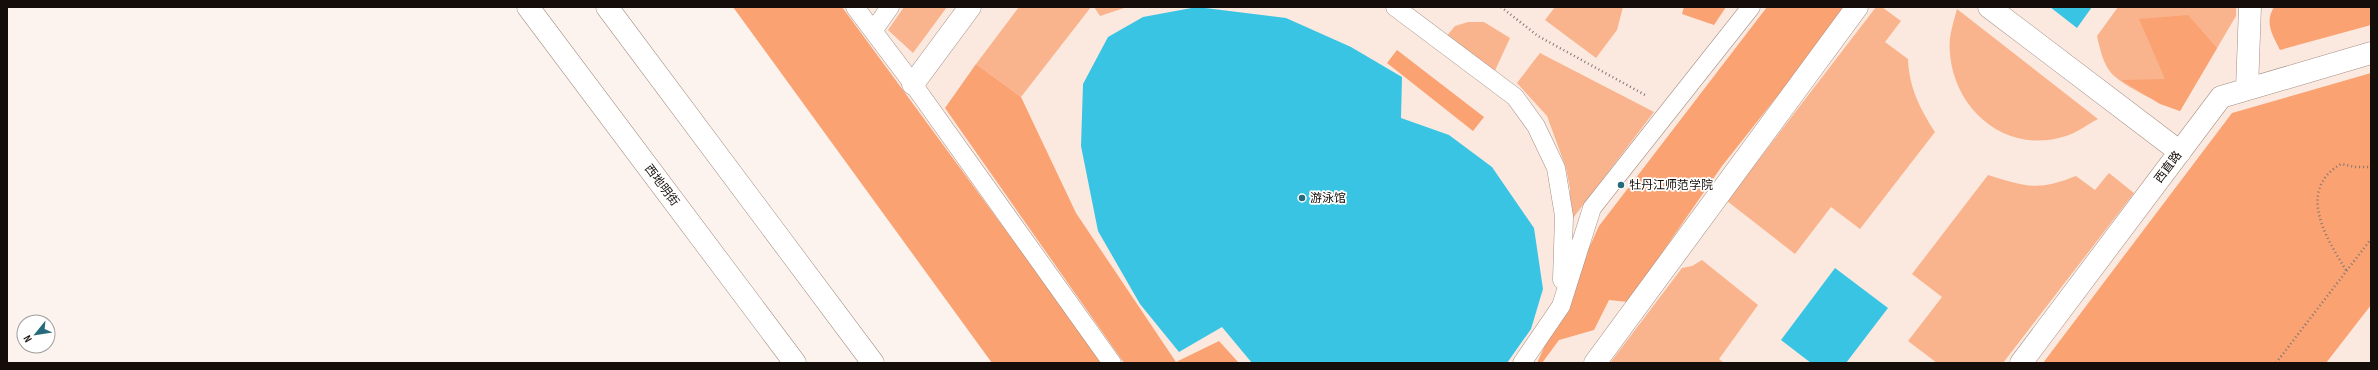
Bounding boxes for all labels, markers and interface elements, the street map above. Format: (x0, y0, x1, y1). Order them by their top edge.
street label: 西直路 (2152, 148, 2185, 186)
street label: 西地明街 (641, 162, 682, 209)
place label: 牡丹江师范学院 (1629, 178, 1713, 193)
marker: 牡丹江师范学院 (1616, 180, 1626, 190)
place label: 游泳馆 (1310, 191, 1346, 206)
marker: 游泳馆 (1297, 193, 1307, 203)
north arrow (16, 314, 56, 354)
text: N (21, 333, 35, 345)

